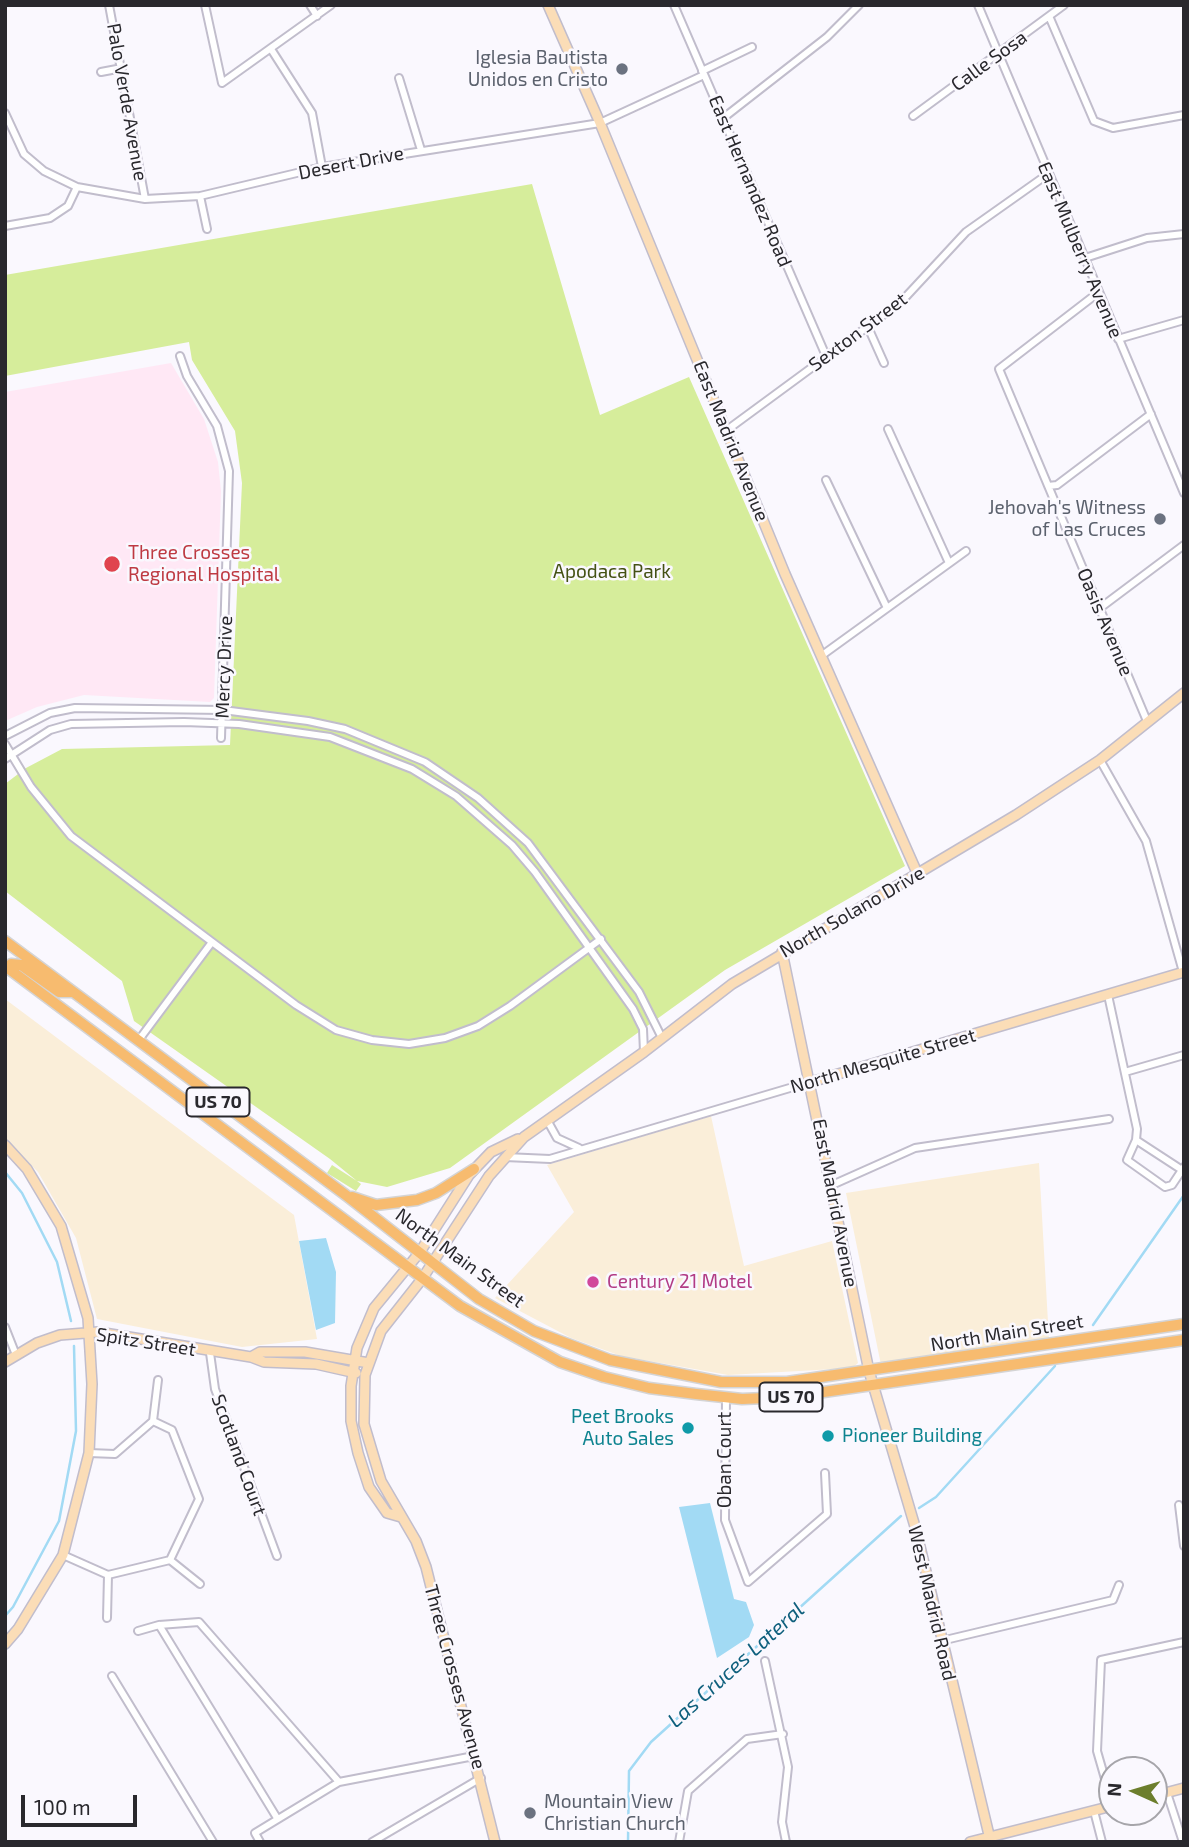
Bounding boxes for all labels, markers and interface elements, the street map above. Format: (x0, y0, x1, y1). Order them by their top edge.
street label: Palo Verde Avenue (102, 21, 152, 183)
street label: Calle Sosa (946, 26, 1032, 96)
place label: Iglesia Bautista Unidos en Cristo (468, 47, 608, 91)
marker: Iglesia Bautista Unidos en Cristo (614, 61, 630, 77)
street label: East Hernandez Road (704, 92, 796, 270)
street label: Desert Drive (296, 142, 406, 184)
street label: East Mulberry Avenue (1032, 158, 1128, 342)
street label: Sexton Street (804, 288, 912, 376)
street label: East Madrid Avenue (688, 357, 774, 525)
place label: Jehovah's Witness of Las Cruces (988, 497, 1146, 541)
marker: Jehovah's Witness of Las Cruces (1152, 511, 1168, 527)
place label: Three Crosses Regional Hospital (128, 542, 279, 586)
marker: Three Crosses Regional Hospital (102, 554, 122, 574)
park label: Apodaca Park (553, 561, 671, 583)
street label: Oasis Avenue (1072, 565, 1138, 679)
street label: Mercy Drive (211, 615, 237, 719)
street label: North Solano Drive (776, 861, 928, 963)
street label: North Mesquite Street (788, 1024, 978, 1098)
road number: US 70 (186, 1087, 249, 1116)
street label: East Madrid Avenue (807, 1117, 863, 1289)
street label: North Main Street (391, 1203, 529, 1313)
place label: Century 21 Motel (607, 1271, 752, 1293)
marker: Century 21 Motel (585, 1274, 601, 1290)
street label: North Main Street (929, 1310, 1085, 1356)
street label: Spitz Street (95, 1323, 197, 1361)
road number: US 70 (760, 1382, 822, 1412)
street label: Scotland Court (207, 1391, 271, 1519)
place label: Peet Brooks Auto Sales (571, 1406, 674, 1450)
street label: Oban Court (714, 1412, 736, 1508)
marker: Peet Brooks Auto Sales (680, 1420, 696, 1436)
place label: Pioneer Building (842, 1425, 982, 1447)
marker: Pioneer Building (820, 1428, 836, 1444)
street label: West Madrid Road (903, 1523, 961, 1683)
street label: Three Crosses Avenue (419, 1582, 491, 1772)
water label: Las Cruces Lateral (663, 1597, 809, 1733)
north arrow (1098, 1756, 1168, 1826)
scale bar (24, 1780, 140, 1824)
text: N (1102, 1782, 1125, 1797)
place label: Mountain View Christian Church (544, 1791, 686, 1835)
text: 100 m (34, 1794, 91, 1819)
marker: Mountain View Christian Church (522, 1805, 538, 1821)

